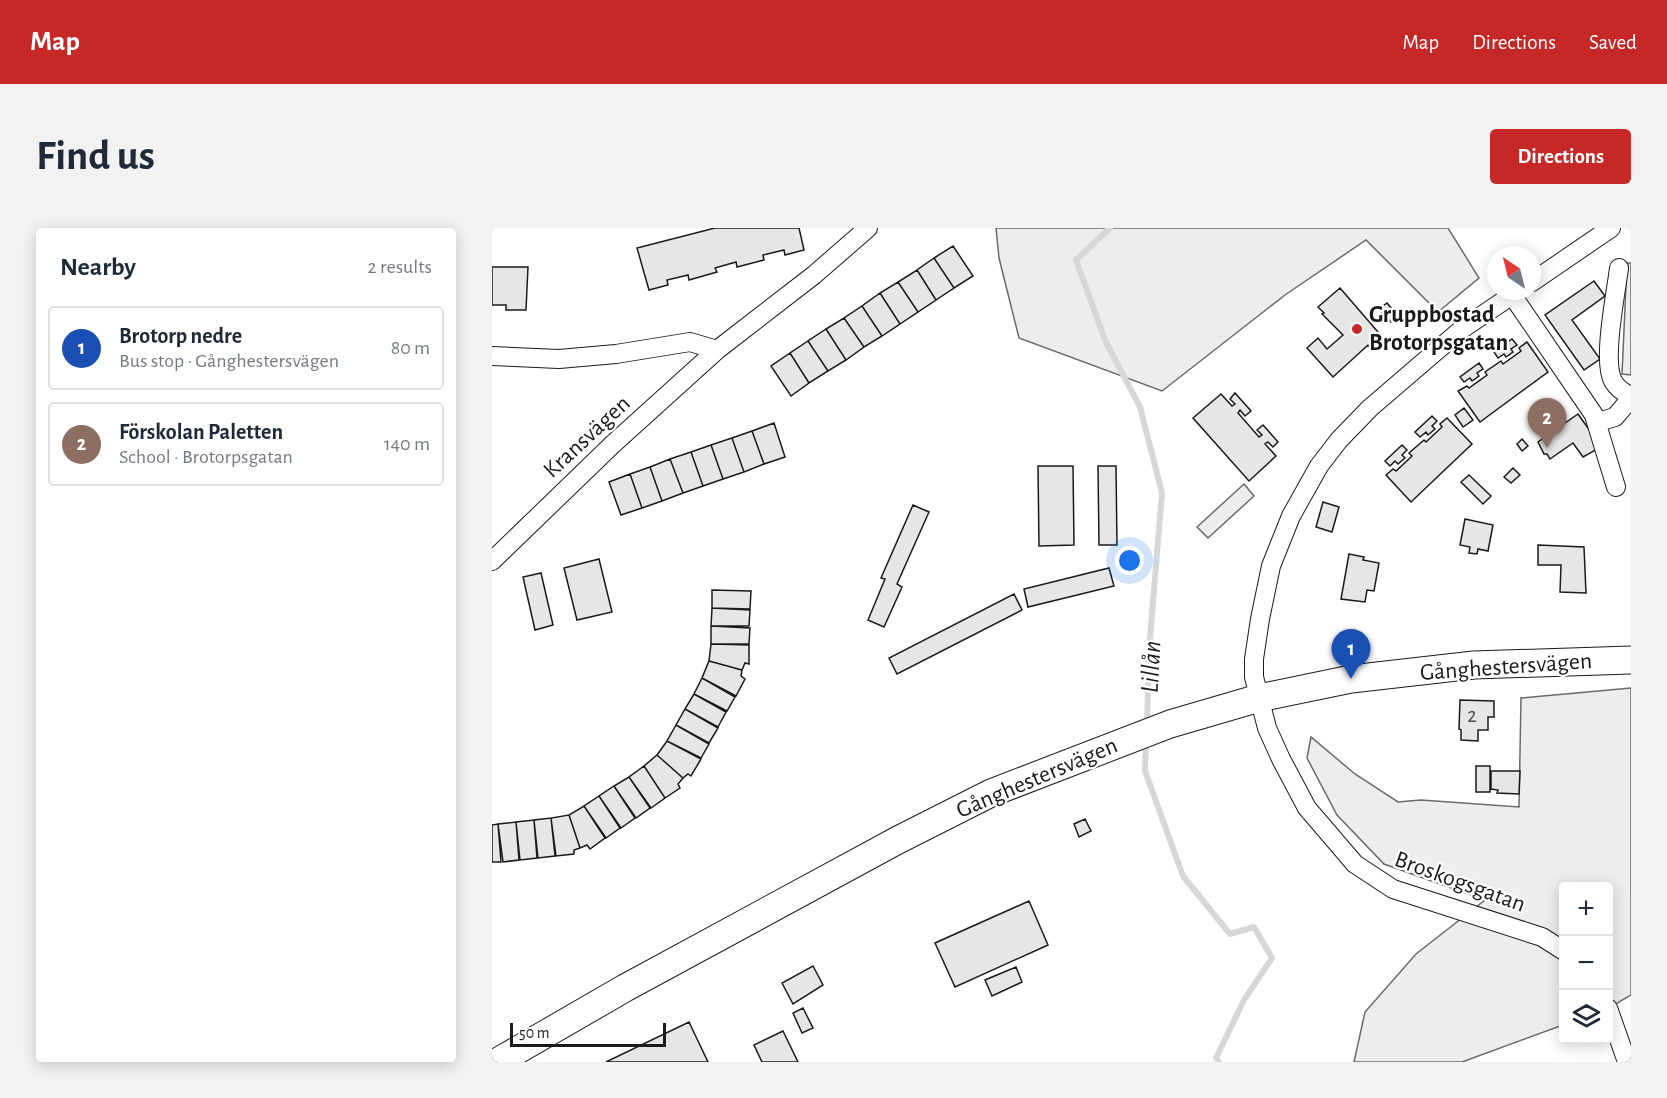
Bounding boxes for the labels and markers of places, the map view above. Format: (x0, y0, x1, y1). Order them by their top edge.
place label: Gruppbostad Brotorpsgatan (1369, 303, 1508, 355)
marker: Gruppbostad Brotorpsgatan (1350, 322, 1364, 336)
pin: 2 (1528, 398, 1566, 448)
pin: 1 (1332, 630, 1370, 679)

